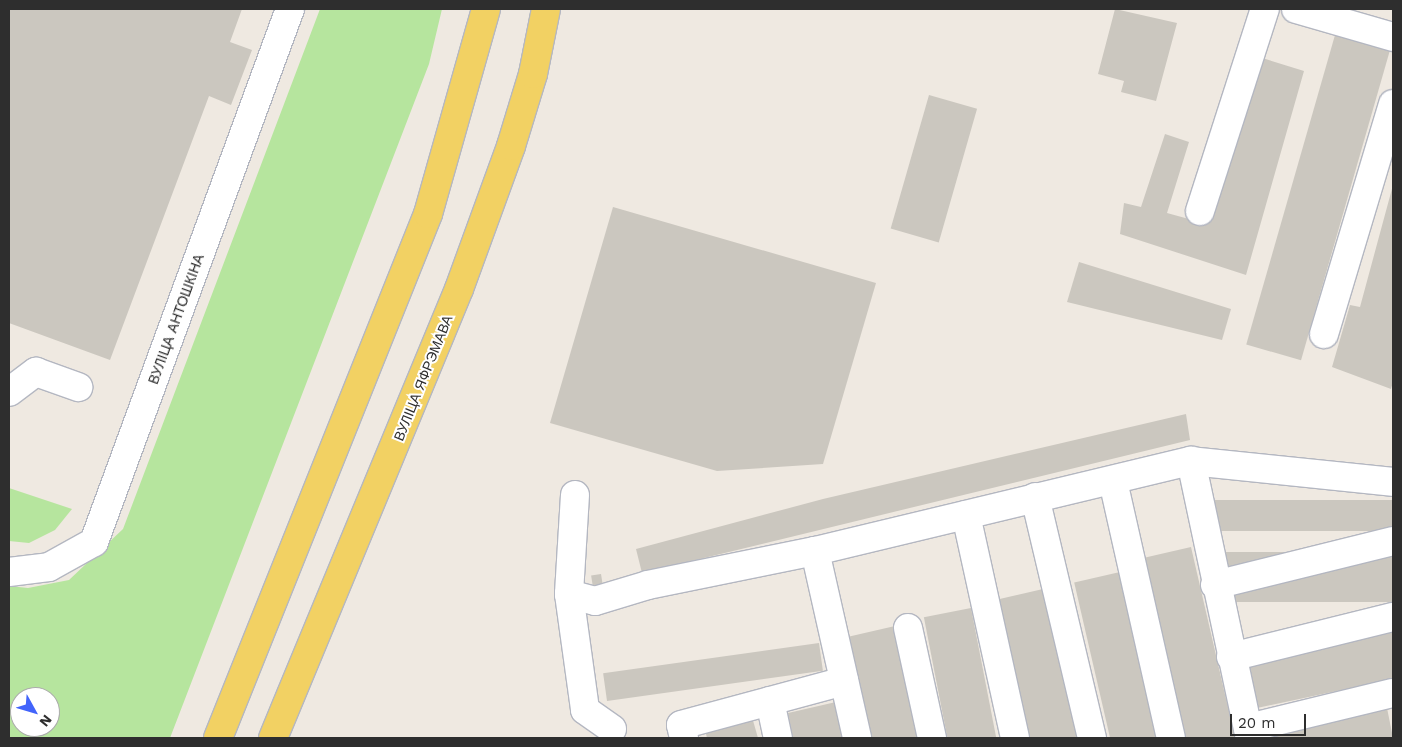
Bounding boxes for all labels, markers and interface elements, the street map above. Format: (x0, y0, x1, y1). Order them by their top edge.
street label: ВУЛІЦА АНТОШКІНА (145, 252, 207, 386)
street label: ВУЛІЦА ЯФРЭМАВА (390, 313, 456, 443)
north arrow (10, 687, 60, 737)
scale bar (1232, 704, 1308, 736)
text: N (36, 712, 55, 730)
text: 20 m (1238, 714, 1276, 732)

